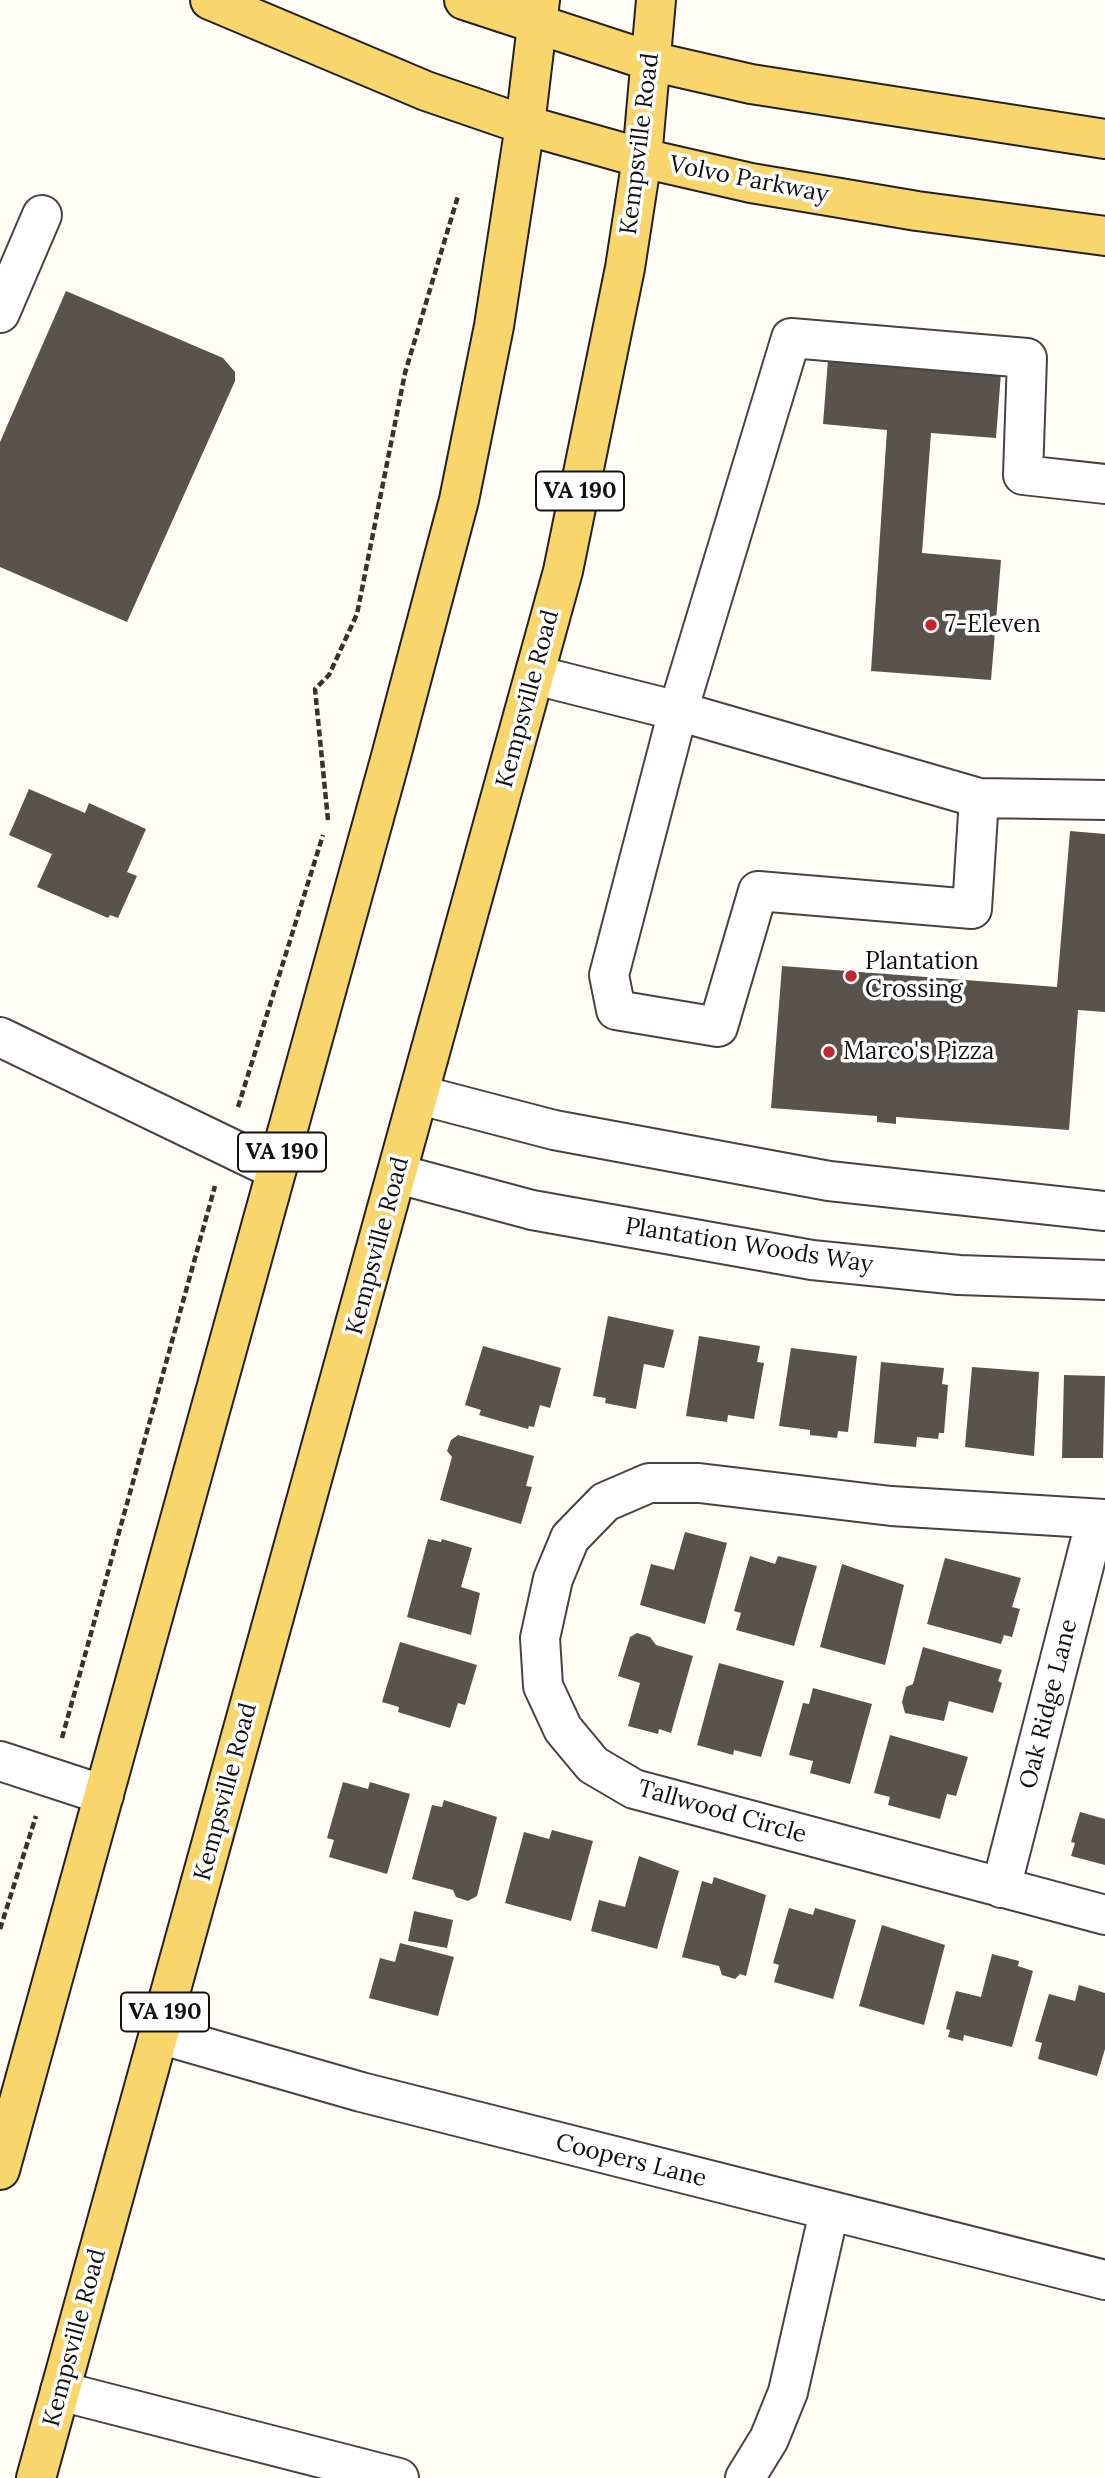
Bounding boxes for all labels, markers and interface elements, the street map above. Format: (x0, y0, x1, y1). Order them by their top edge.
street label: Kempsville Road (615, 51, 665, 237)
street label: Volvo Parkway (667, 150, 831, 210)
road number: VA 190 (536, 471, 624, 510)
street label: Kempsville Road (490, 607, 566, 791)
place label: 7-Eleven (945, 611, 1041, 639)
marker: 7-Eleven (923, 617, 939, 633)
place label: Plantation Crossing (865, 948, 979, 1004)
marker: Plantation Crossing (843, 968, 859, 984)
place label: Marco's Pizza (843, 1038, 994, 1066)
marker: Marco's Pizza (821, 1044, 837, 1060)
road number: VA 190 (238, 1133, 326, 1172)
street label: Kempsville Road (340, 1154, 416, 1338)
street label: Plantation Woods Way (623, 1212, 875, 1280)
street label: Oak Ridge Lane (1014, 1616, 1084, 1792)
street label: Kempsville Road (188, 1700, 264, 1884)
street label: Tallwood Circle (634, 1774, 810, 1850)
road number: VA 190 (121, 1993, 209, 2032)
street label: Coopers Lane (553, 2128, 709, 2194)
street label: Kempsville Road (37, 2246, 113, 2430)

